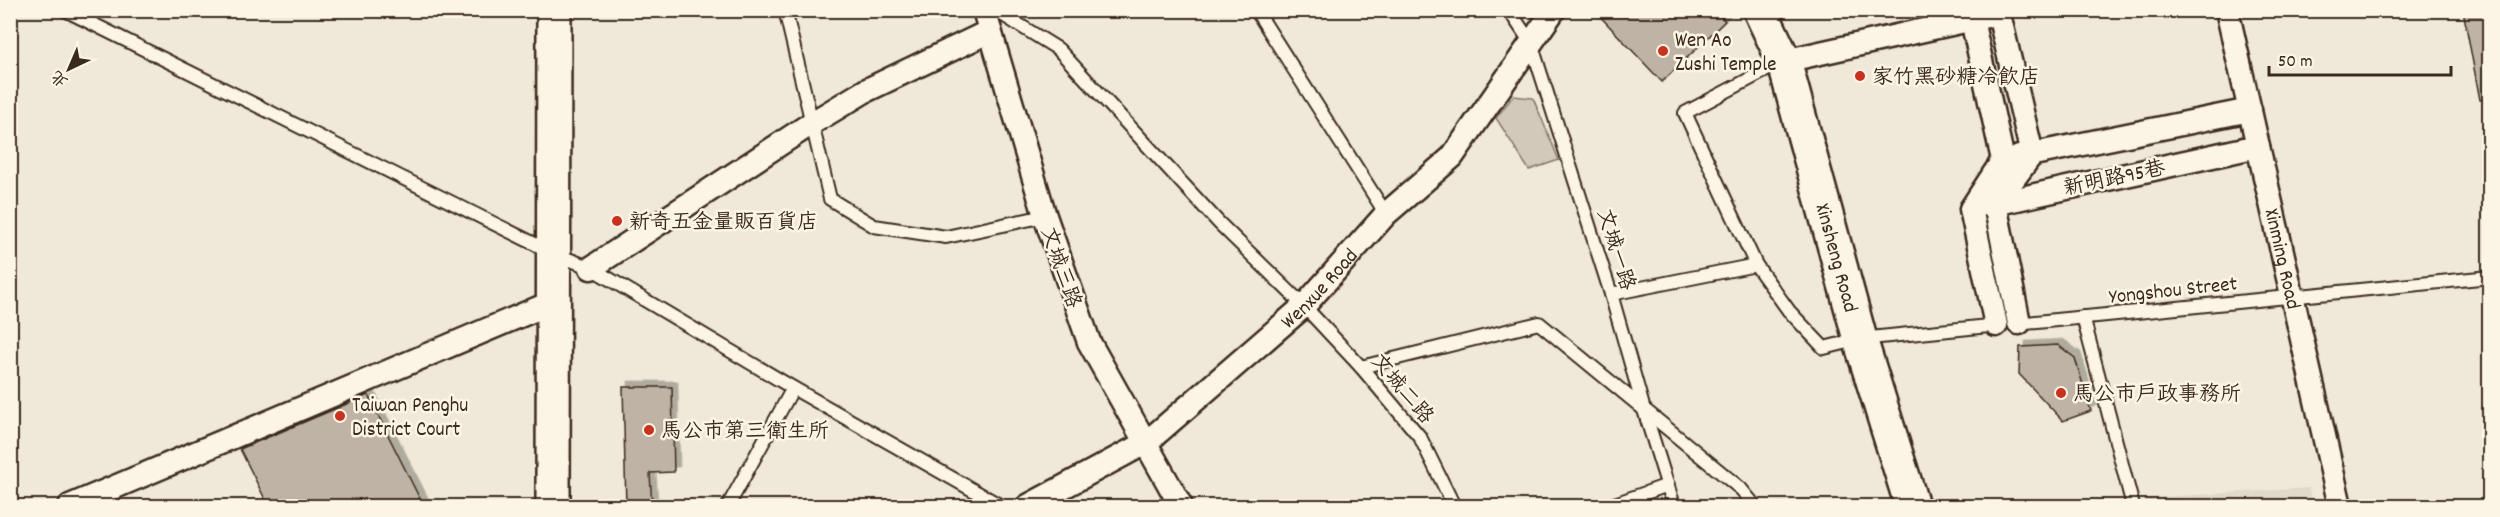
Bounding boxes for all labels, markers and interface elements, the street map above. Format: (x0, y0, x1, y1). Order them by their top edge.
place label: Wen Ao Zushi Temple (1675, 27, 1776, 81)
north arrow (39, 39, 99, 99)
scale bar (2269, 39, 2450, 77)
marker: Wen Ao Zushi Temple (1656, 44, 1670, 58)
text: 50 m (2278, 50, 2313, 75)
text: 北 (47, 64, 74, 92)
place label: 家竹黑砂糖冷飲店 (1872, 64, 2040, 94)
marker: 家竹黑砂糖冷飲店 (1853, 69, 1867, 83)
street label: 新明路95巷 (2061, 155, 2168, 205)
street label: Xinsheng Road (1806, 200, 1864, 316)
street label: 文城一路 (1588, 205, 1641, 294)
street label: Xinming Road (2255, 206, 2307, 312)
place label: 新奇五金量販百貨店 (629, 209, 818, 239)
marker: 新奇五金量販百貨店 (610, 214, 624, 228)
street label: 文城三路 (1031, 223, 1087, 313)
street label: Wenxue Road (1275, 243, 1367, 338)
street label: Yongshou Street (2108, 270, 2239, 314)
street label: 文城二路 (1362, 348, 1439, 432)
place label: 馬公市戶政事務所 (2073, 381, 2241, 411)
marker: 馬公市戶政事務所 (2054, 386, 2068, 400)
place label: Taiwan Penghu District Court (352, 392, 468, 446)
marker: Taiwan Penghu District Court (333, 409, 347, 423)
place label: 馬公市第三衛生所 (661, 418, 829, 448)
marker: 馬公市第三衛生所 (642, 423, 656, 437)

